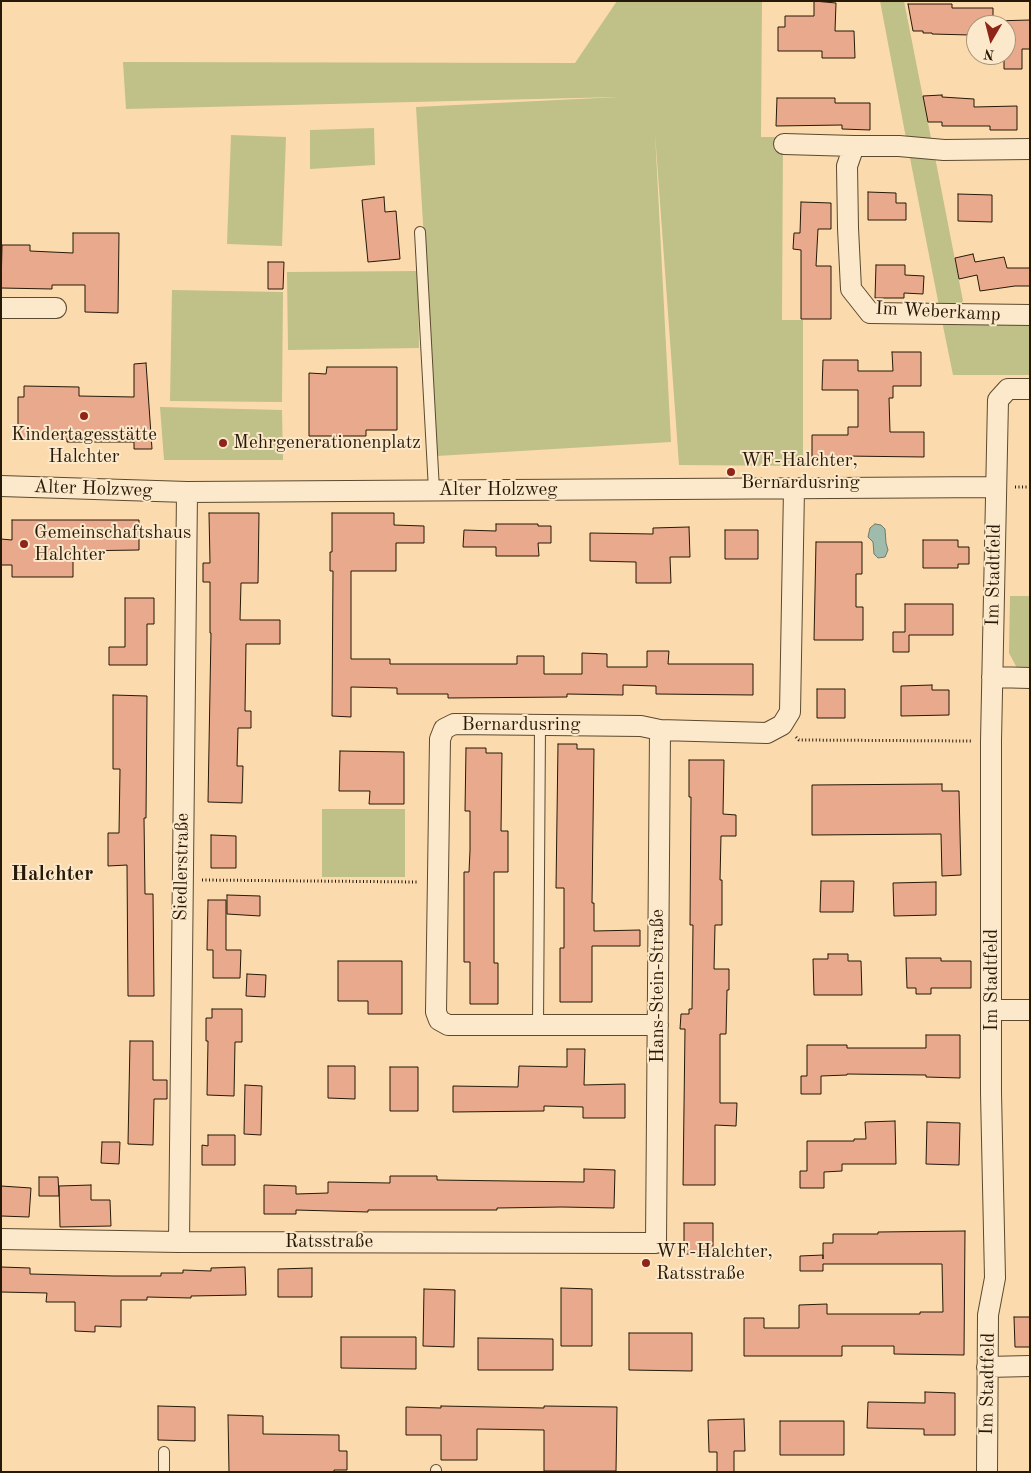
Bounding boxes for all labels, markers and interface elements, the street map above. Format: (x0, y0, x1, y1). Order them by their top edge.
north arrow (966, 15, 1016, 65)
text: N (983, 46, 995, 62)
street label: Im Weberkamp (875, 297, 1001, 327)
marker: Kindertagesstätte Halchter (78, 410, 90, 422)
place label: Kindertagesstätte Halchter (11, 424, 157, 468)
place label: Mehrgenerationenplatz (233, 432, 421, 454)
marker: Mehrgenerationenplatz (217, 437, 229, 449)
place label: WF-Halchter, Bernardusring (741, 450, 860, 494)
marker: WF-Halchter, Bernardusring (725, 466, 737, 478)
street label: Alter Holzweg (33, 476, 153, 502)
street label: Alter Holzweg (439, 479, 557, 501)
place label: Gemeinschaftshaus Halchter (34, 522, 191, 566)
street label: Im Stadtfeld (982, 524, 1006, 626)
marker: Gemeinschaftshaus Halchter (18, 538, 30, 550)
street label: Bernardusring (462, 714, 580, 736)
street label: Siedlerstraße (170, 813, 194, 921)
district label: Halchter (11, 861, 93, 887)
street label: Hans-Stein-Straße (647, 909, 669, 1063)
street label: Im Stadtfeld (981, 929, 1003, 1031)
street label: Ratsstraße (285, 1231, 373, 1253)
place label: WF-Halchter, Ratsstraße (656, 1241, 773, 1285)
marker: WF-Halchter, Ratsstraße (640, 1257, 652, 1269)
street label: Im Stadtfeld (976, 1333, 1000, 1435)

